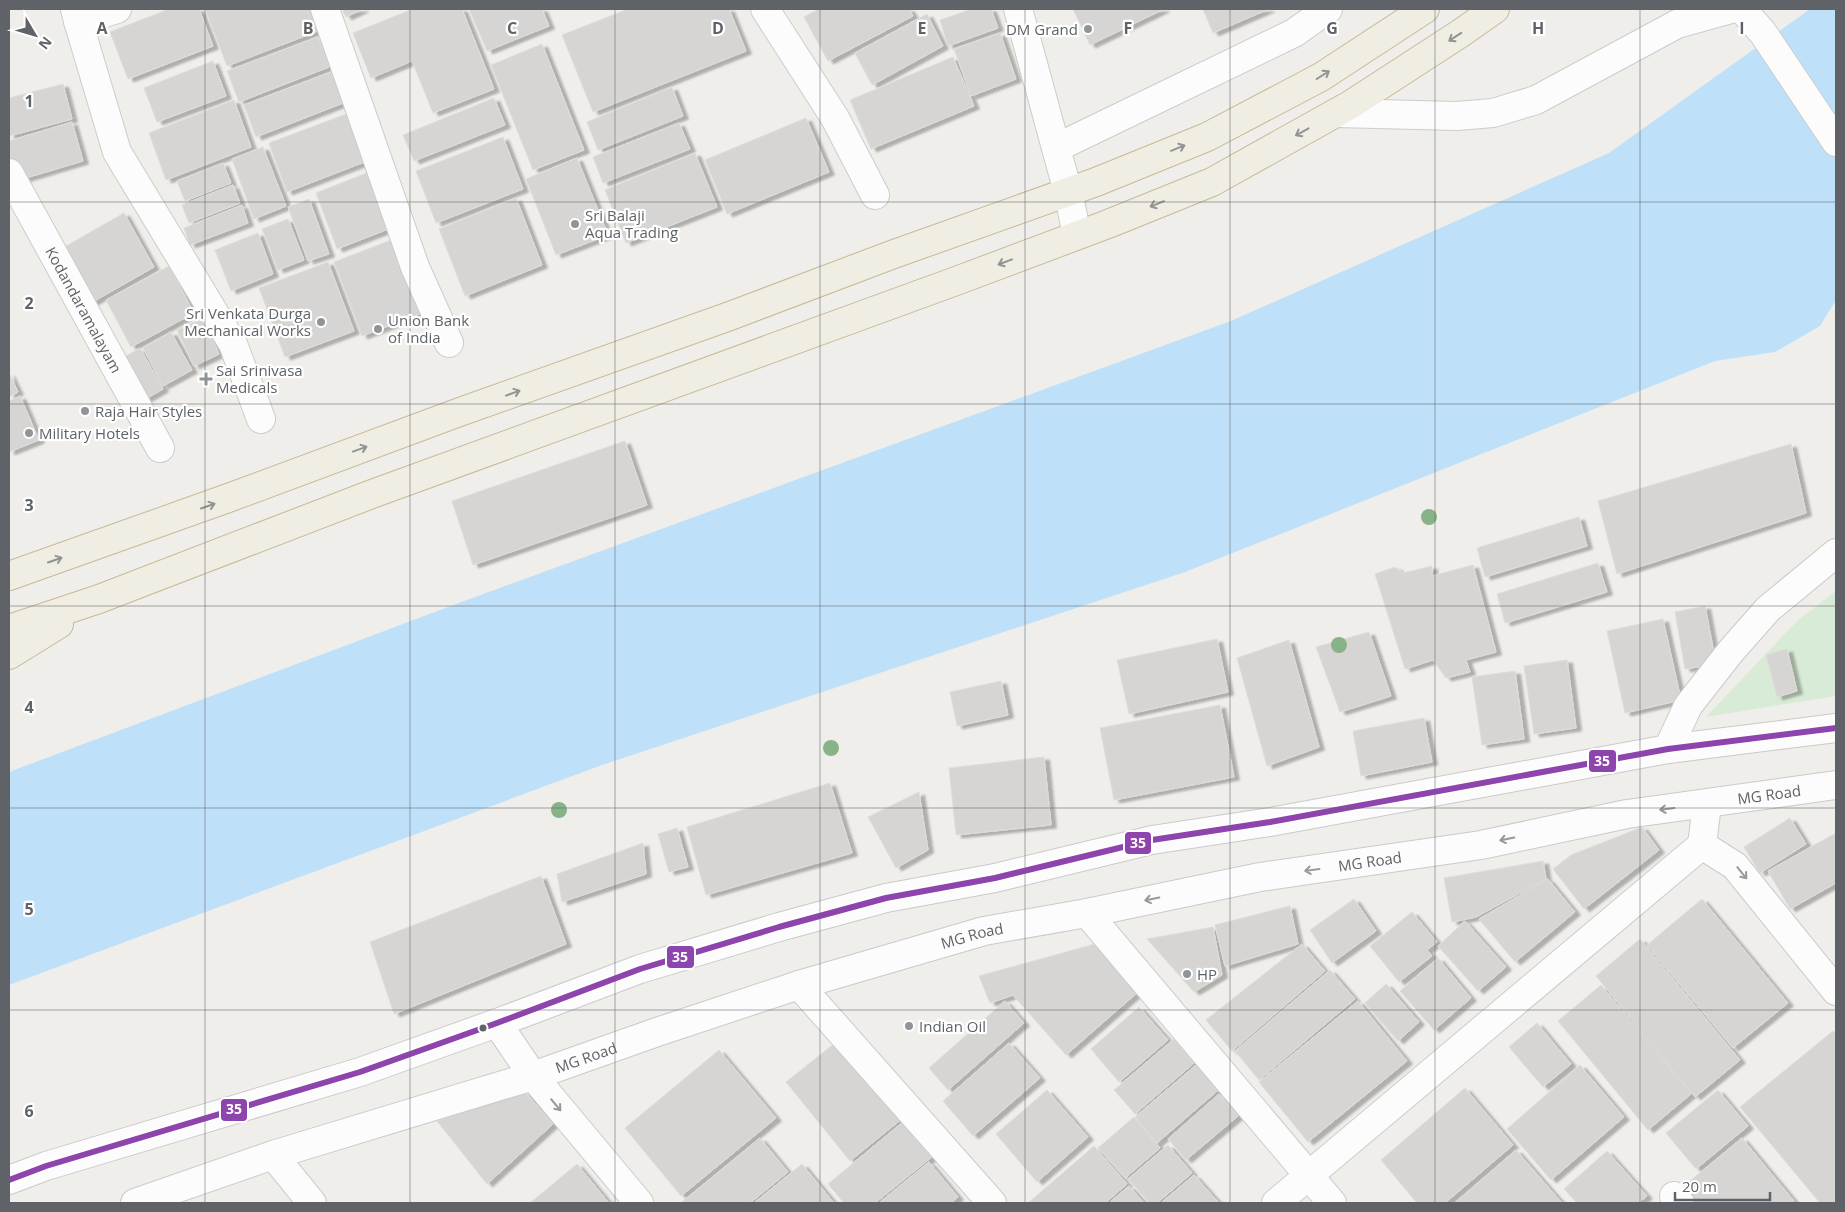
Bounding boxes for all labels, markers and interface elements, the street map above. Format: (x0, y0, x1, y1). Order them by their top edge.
north arrow (10, 10, 60, 60)
text: A (96, 17, 108, 39)
text: B (303, 17, 313, 39)
text: C (507, 17, 517, 39)
text: D (712, 17, 724, 39)
text: E (918, 17, 927, 39)
text: F (1124, 17, 1132, 39)
text: G (1326, 17, 1338, 39)
text: H (1532, 17, 1544, 39)
text: I (1739, 17, 1745, 39)
place label: DM Grand (1006, 19, 1078, 39)
marker: DM Grand (1082, 23, 1094, 35)
one-way arrow (1448, 32, 1462, 42)
text: N (35, 33, 57, 54)
one-way arrow (1316, 70, 1330, 80)
text: 1 (24, 90, 34, 112)
one-way arrow (1295, 128, 1310, 137)
one-way arrow (1171, 143, 1186, 152)
one-way arrow (1150, 200, 1165, 209)
place label: Sri Balaji Aqua Trading (585, 205, 678, 242)
marker: Sri Balaji Aqua Trading (569, 218, 581, 230)
street label: Kodandaramalayam (41, 243, 127, 376)
one-way arrow (998, 258, 1013, 267)
text: 2 (24, 292, 34, 314)
place label: Sri Venkata Durga Mechanical Works (184, 303, 311, 340)
place label: Union Bank of India (388, 310, 469, 347)
marker: Sri Venkata Durga Mechanical Works (315, 316, 327, 328)
marker: Union Bank of India (372, 323, 384, 335)
place label: Sai Srinivasa Medicals (216, 360, 303, 397)
marker: Sai Srinivasa Medicals (200, 373, 212, 385)
one-way arrow (505, 388, 520, 397)
place label: Raja Hair Styles (95, 401, 202, 421)
marker: Raja Hair Styles (79, 405, 91, 417)
place label: Military Hotels (39, 423, 140, 443)
marker: Military Hotels (23, 427, 35, 439)
one-way arrow (352, 444, 368, 453)
text: 3 (24, 494, 34, 516)
one-way arrow (200, 501, 215, 510)
one-way arrow (46, 555, 62, 564)
text: 4 (24, 696, 34, 718)
line badge: 35 (1588, 749, 1617, 773)
text: 35 (1594, 751, 1610, 770)
street label: MG Road (1736, 780, 1802, 809)
one-way arrow (1659, 804, 1675, 814)
line badge: 35 (1124, 831, 1152, 855)
text: 35 (1130, 833, 1146, 852)
one-way arrow (1500, 835, 1516, 844)
street label: MG Road (1337, 847, 1403, 876)
one-way arrow (1304, 865, 1320, 875)
one-way arrow (1736, 867, 1747, 880)
one-way arrow (1145, 895, 1161, 905)
text: 5 (24, 898, 34, 920)
street label: MG Road (938, 918, 1005, 953)
line badge: 35 (666, 945, 695, 969)
text: 35 (672, 947, 688, 966)
place label: HP (1197, 964, 1217, 984)
marker: HP (1181, 968, 1193, 980)
place label: Indian Oil (919, 1016, 986, 1036)
marker: Indian Oil (903, 1020, 915, 1032)
unlabelled marker (478, 1023, 488, 1033)
street label: MG Road (552, 1037, 619, 1077)
line badge: 35 (220, 1098, 248, 1122)
one-way arrow (551, 1098, 562, 1111)
text: 35 (226, 1099, 242, 1118)
text: 6 (24, 1100, 34, 1122)
scale bar (1675, 1170, 1770, 1202)
text: 20 m (1682, 1176, 1717, 1196)

